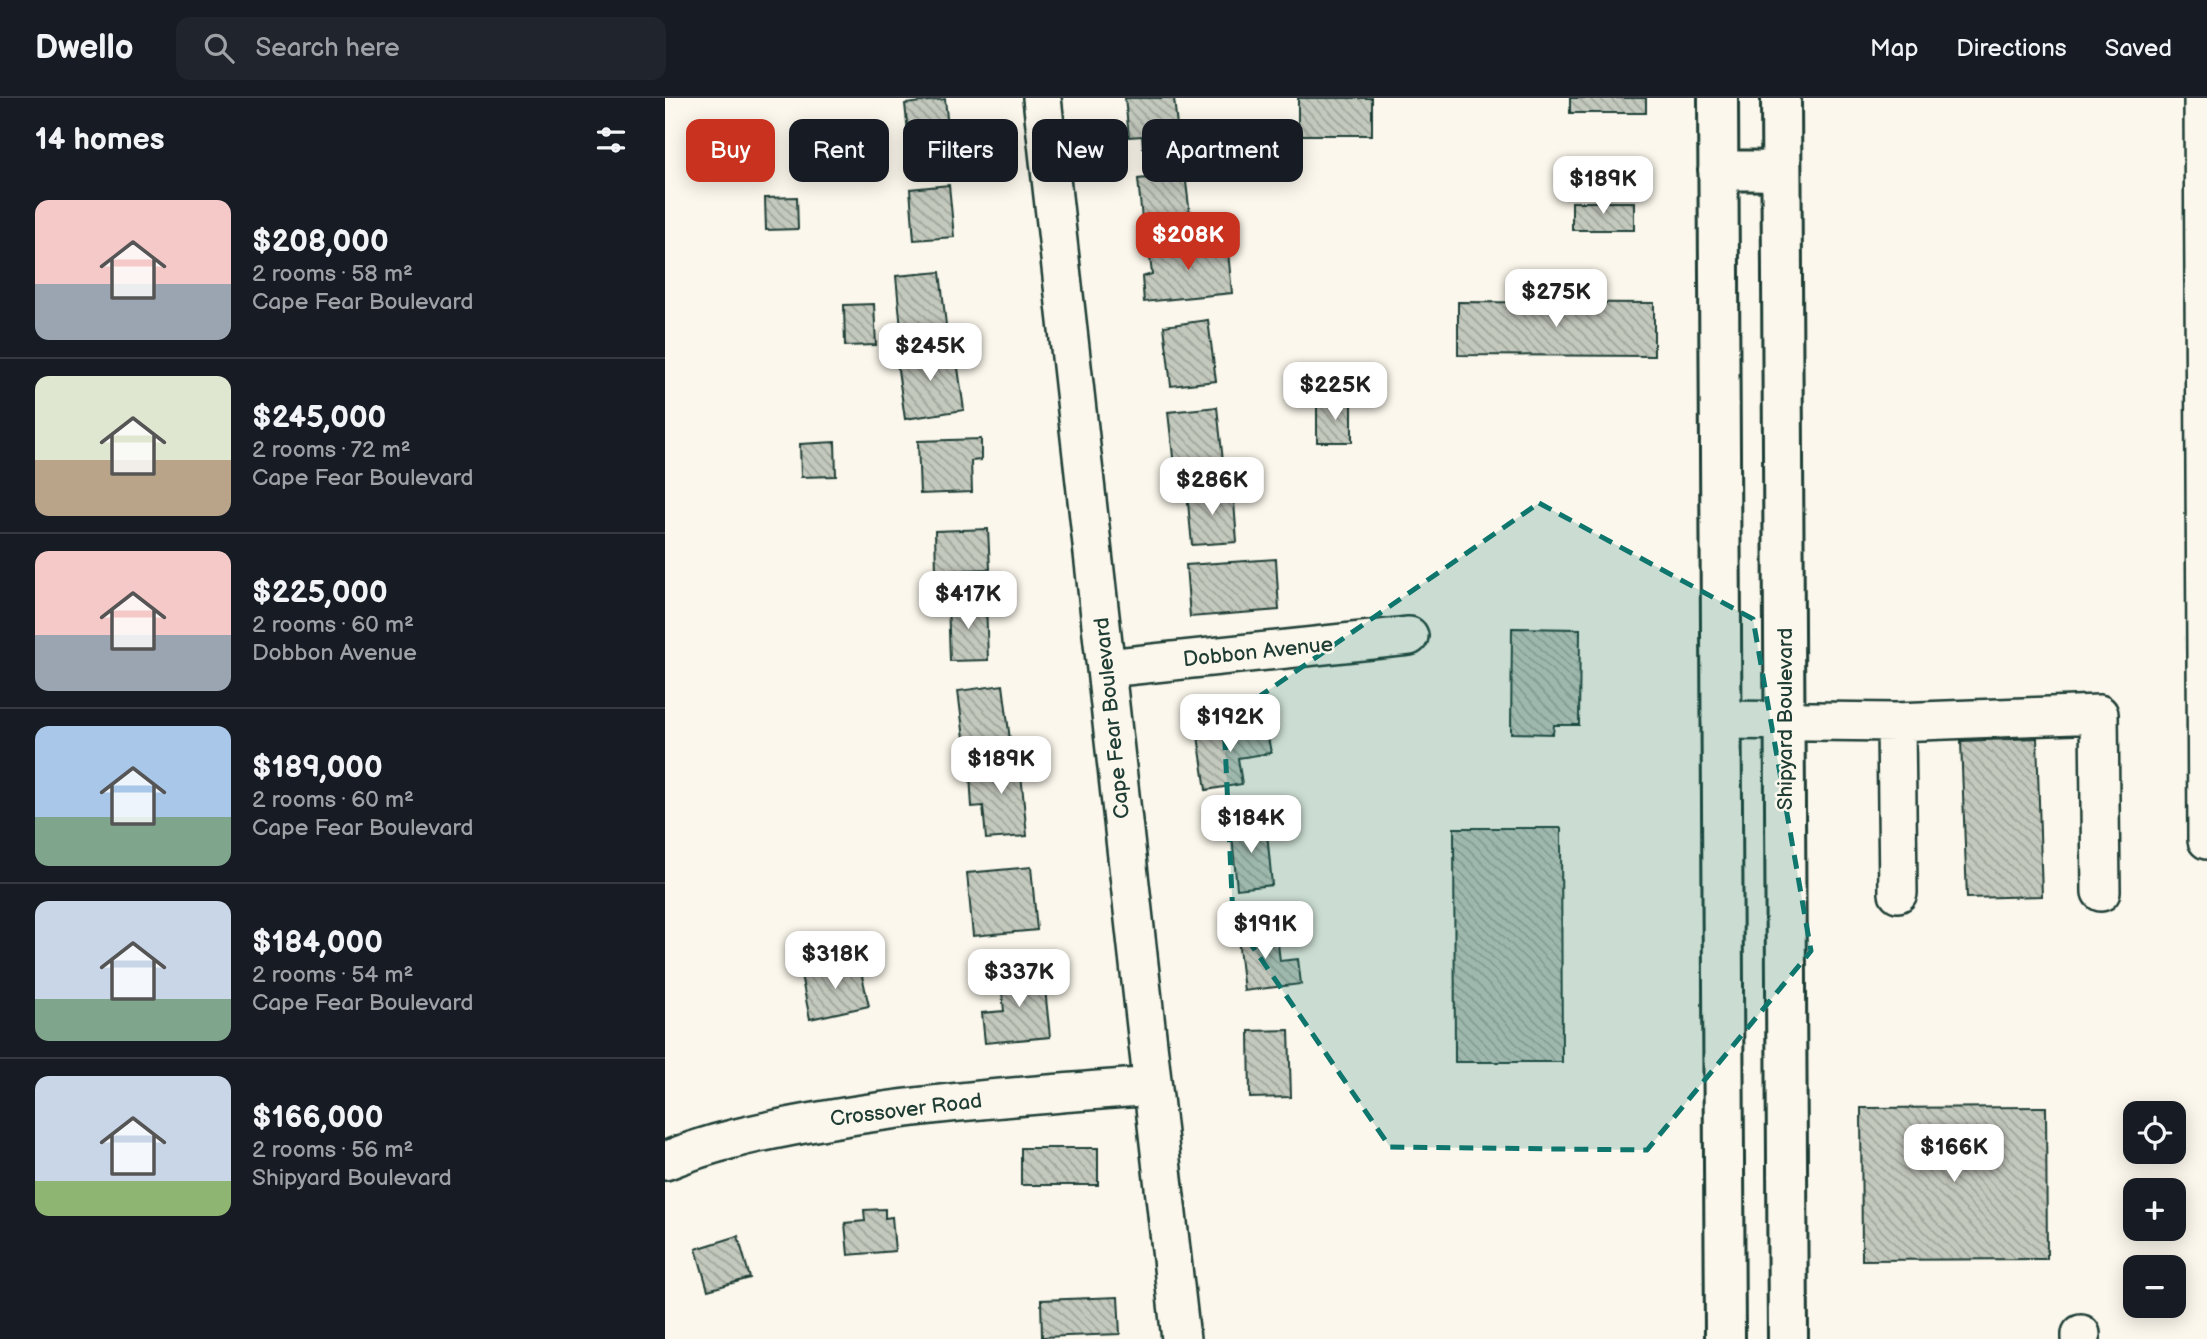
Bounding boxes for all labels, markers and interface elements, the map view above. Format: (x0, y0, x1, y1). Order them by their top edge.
search box (176, 17, 666, 80)
text: Dwello (35, 28, 134, 68)
icon: search (200, 29, 238, 67)
text: Search here (256, 33, 400, 64)
text: Map (1870, 34, 1918, 63)
text: Directions (1956, 34, 2067, 63)
text: Saved (2105, 34, 2172, 63)
chip: Buy (686, 119, 775, 182)
chip: Rent (789, 119, 889, 182)
chip: Filters (903, 119, 1018, 182)
chip: New (1032, 119, 1128, 182)
chip: Apartment (1142, 119, 1303, 182)
icon: filters (592, 121, 630, 159)
text: 14 homes (35, 122, 164, 158)
pin: $189K (1554, 156, 1652, 216)
text: $189K (1569, 165, 1637, 193)
pin: $208K (1139, 212, 1237, 272)
text: $208K (1152, 221, 1224, 249)
text: $208,000 (252, 224, 389, 260)
icon: home (91, 228, 175, 312)
text: 2 rooms · 58 m² (252, 260, 413, 288)
pin: $275K (1507, 270, 1605, 329)
text: $275K (1521, 278, 1591, 306)
text: Cape Fear Boulevard (252, 288, 473, 316)
pin: $245K (881, 324, 979, 383)
text: $245K (895, 332, 965, 360)
pin: $225K (1286, 362, 1384, 422)
text: $225K (1299, 371, 1371, 399)
text: $245,000 (252, 400, 386, 436)
icon: home (91, 404, 175, 488)
text: 2 rooms · 72 m² (252, 436, 411, 464)
pin: $286K (1163, 458, 1261, 517)
text: Cape Fear Boulevard (252, 464, 473, 492)
text: $286K (1176, 466, 1248, 494)
pin: $417K (919, 572, 1017, 631)
text: $225,000 (252, 575, 388, 611)
icon: home (91, 579, 175, 663)
text: $417K (935, 580, 1001, 608)
text: 2 rooms · 60 m² (252, 611, 414, 639)
street label: Cape Fear Boulevard (1089, 616, 1135, 820)
street label: Shipyard Boulevard (1773, 628, 1798, 810)
street label: Dobbon Avenue (1182, 632, 1334, 672)
text: Dobbon Avenue (252, 639, 417, 667)
pin: $192K (1181, 694, 1279, 754)
text: $192K (1196, 703, 1264, 731)
pin: $189K (952, 736, 1050, 796)
text: $189K (967, 745, 1035, 773)
text: $189,000 (252, 750, 383, 786)
icon: home (91, 754, 175, 838)
text: 2 rooms · 60 m² (252, 786, 414, 814)
pin: $184K (1202, 796, 1300, 855)
text: $184K (1217, 804, 1285, 832)
text: Cape Fear Boulevard (252, 814, 473, 842)
pin: $191K (1216, 902, 1314, 961)
text: $191K (1233, 910, 1297, 938)
text: $184,000 (252, 925, 383, 961)
icon: home (91, 929, 175, 1013)
pin: $318K (786, 932, 884, 991)
text: $318K (801, 940, 869, 968)
pin: $337K (970, 950, 1068, 1009)
text: $337K (984, 958, 1054, 986)
text: 2 rooms · 54 m² (252, 961, 414, 989)
text: Cape Fear Boulevard (252, 989, 473, 1017)
street label: Crossover Road (829, 1088, 983, 1132)
text: $166,000 (252, 1100, 384, 1136)
map controls (2123, 1101, 2186, 1318)
button: locate (2123, 1101, 2186, 1164)
icon: home (91, 1104, 175, 1188)
pin: $166K (1905, 1124, 2003, 1184)
text: $166K (1920, 1133, 1988, 1161)
text: 2 rooms · 56 m² (252, 1136, 414, 1164)
text: Shipyard Boulevard (252, 1164, 452, 1192)
button: + (2123, 1178, 2186, 1241)
button: − (2123, 1255, 2186, 1318)

